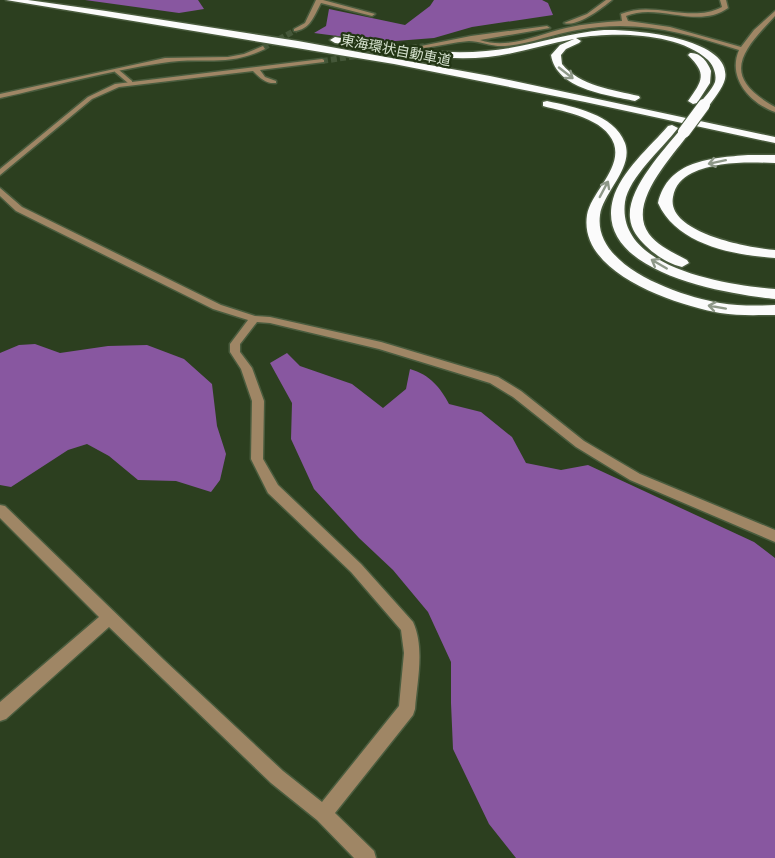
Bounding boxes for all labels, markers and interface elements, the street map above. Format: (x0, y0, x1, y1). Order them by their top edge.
street label: 東海環状自動車道 (340, 31, 452, 69)
one-way arrow (558, 66, 574, 79)
one-way arrow (708, 157, 727, 168)
one-way arrow (598, 181, 610, 198)
one-way arrow (651, 258, 668, 270)
one-way arrow (707, 301, 727, 312)

